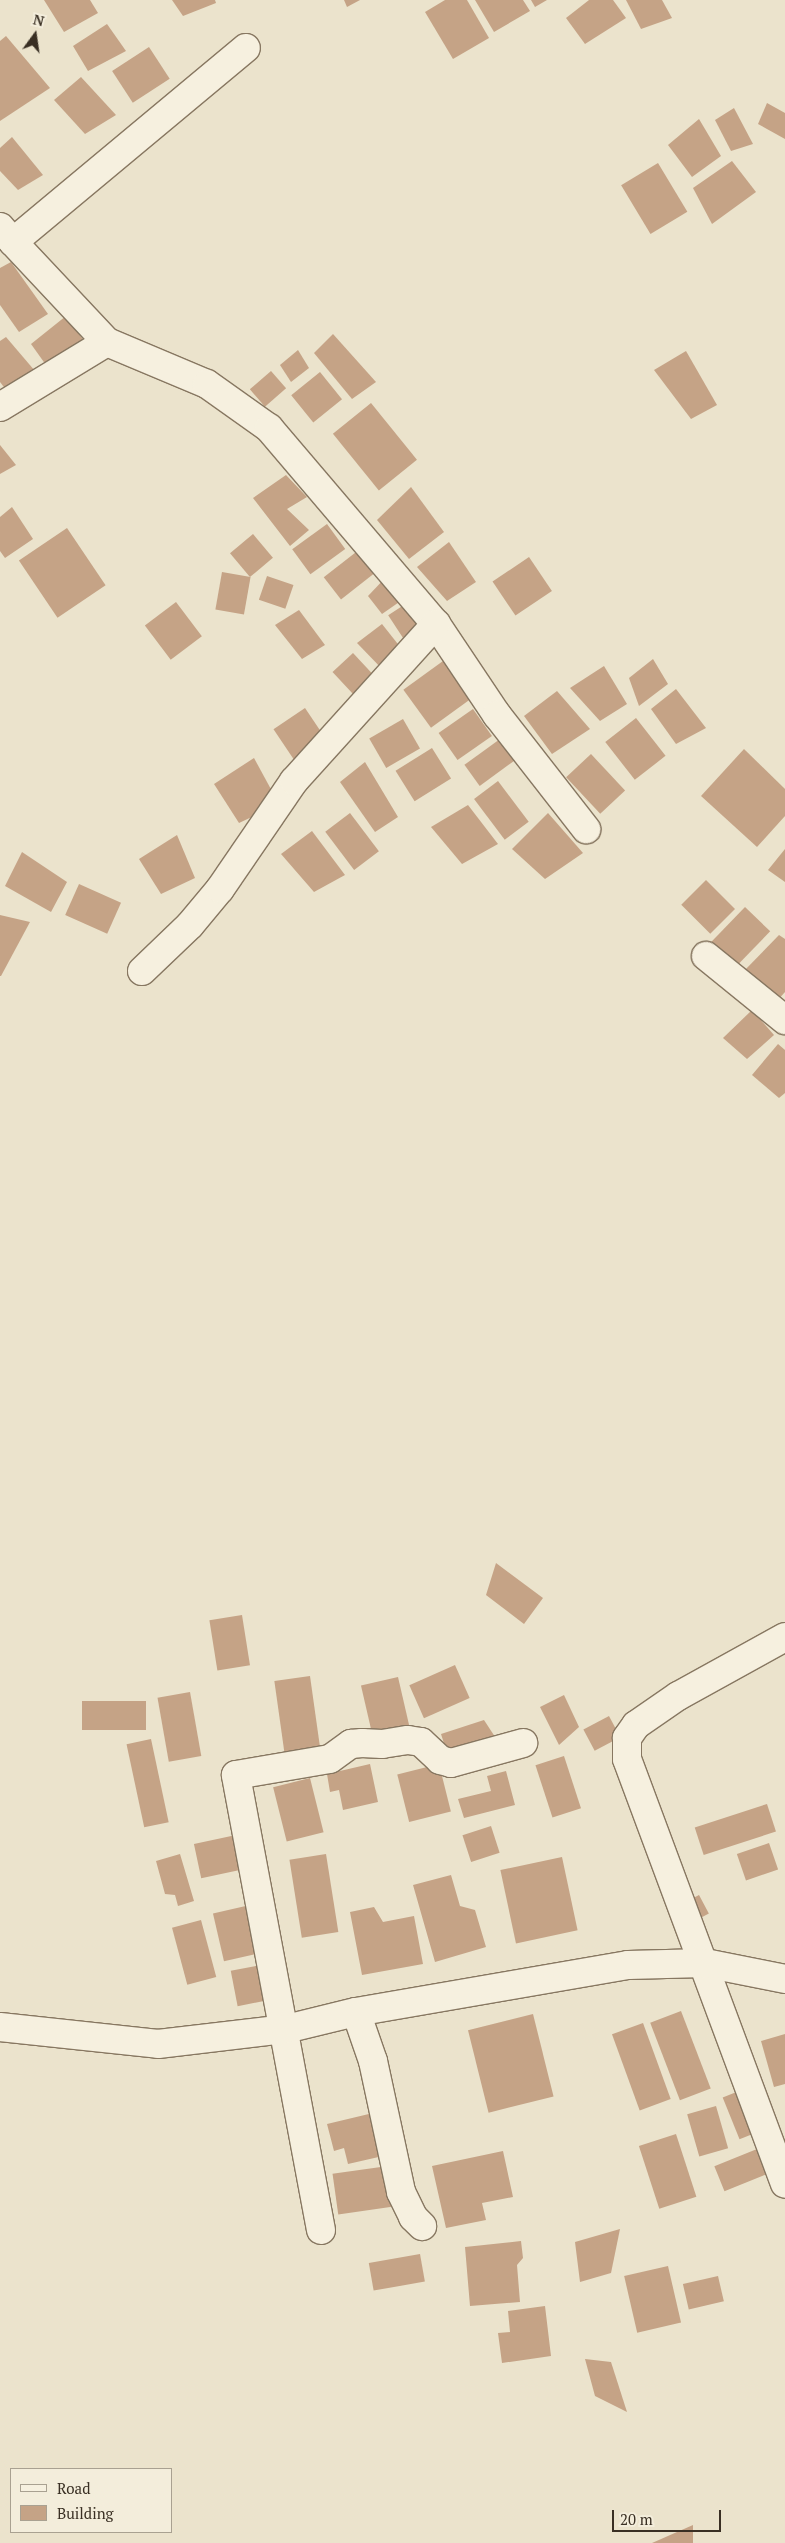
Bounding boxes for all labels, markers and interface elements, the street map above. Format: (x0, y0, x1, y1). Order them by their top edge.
text: N (31, 9, 46, 30)
north arrow (10, 10, 60, 60)
legend (10, 2468, 172, 2533)
text: Road (57, 2478, 90, 2498)
scale bar (615, 2500, 724, 2532)
text: Building (57, 2503, 114, 2523)
text: 20 m (620, 2509, 653, 2529)

